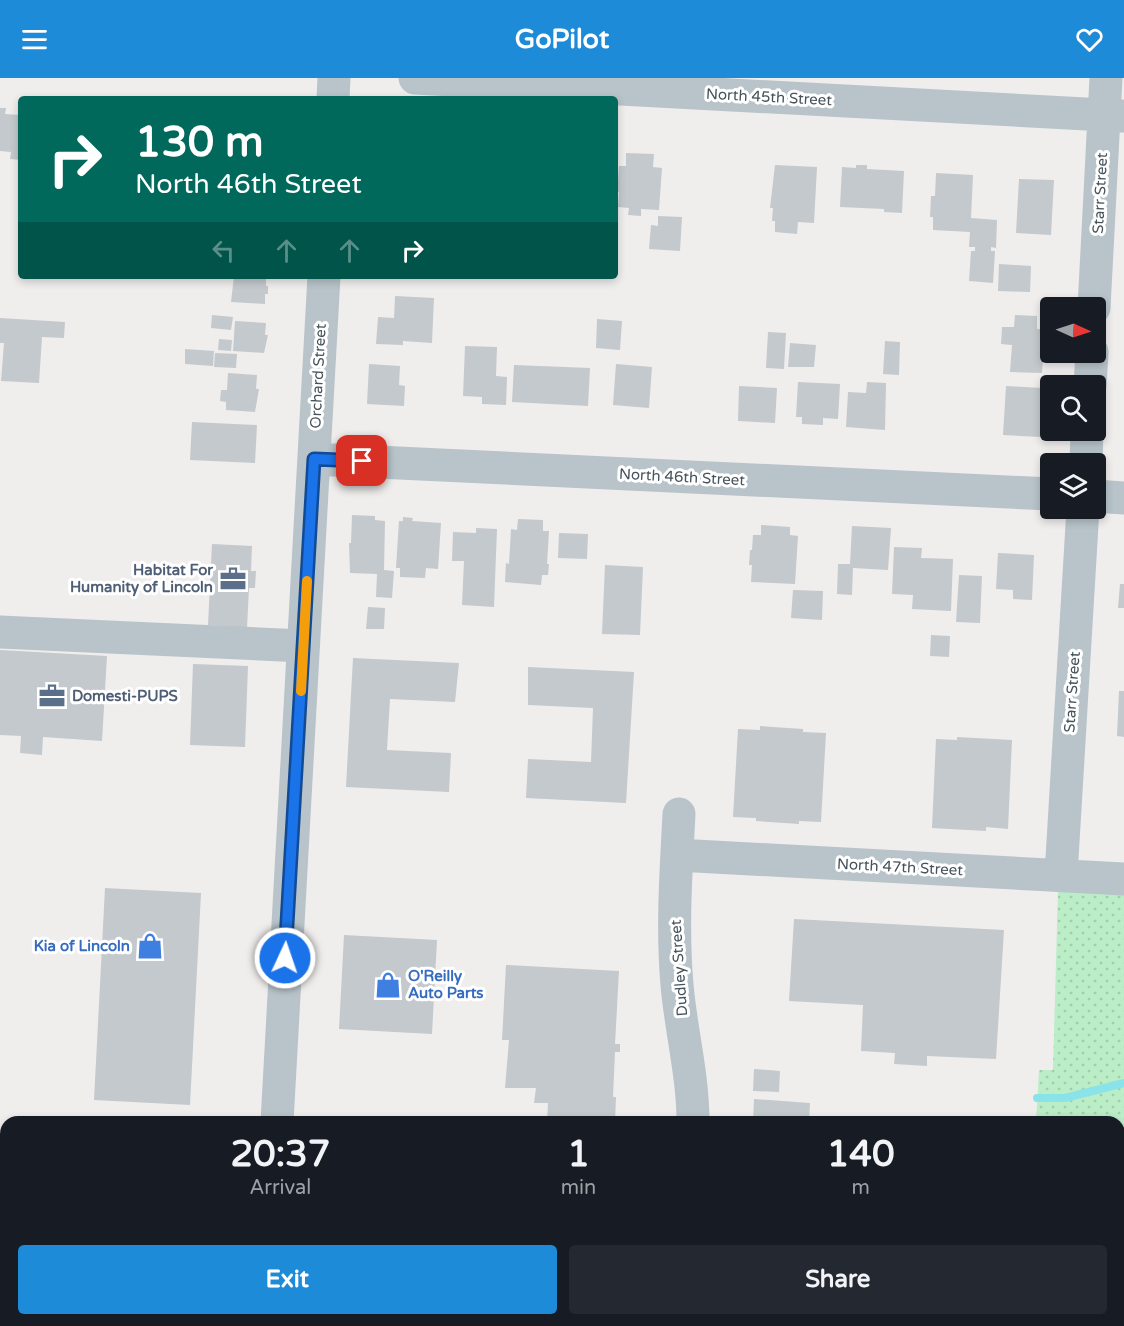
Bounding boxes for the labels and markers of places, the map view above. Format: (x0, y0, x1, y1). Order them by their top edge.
pin (336, 435, 387, 486)
place label: Habitat For Humanity of Lincoln (70, 561, 213, 597)
office icon: Habitat For Humanity of Lincoln (218, 564, 248, 594)
office icon: Domesti-PUPS (37, 681, 67, 711)
place label: Domesti-PUPS (72, 687, 178, 705)
shop icon: Kia of Lincoln (135, 931, 165, 961)
place label: Kia of Lincoln (34, 937, 130, 955)
place label: O'Reilly Auto Parts (408, 967, 484, 1002)
shop icon: O'Reilly Auto Parts (373, 970, 403, 1000)

